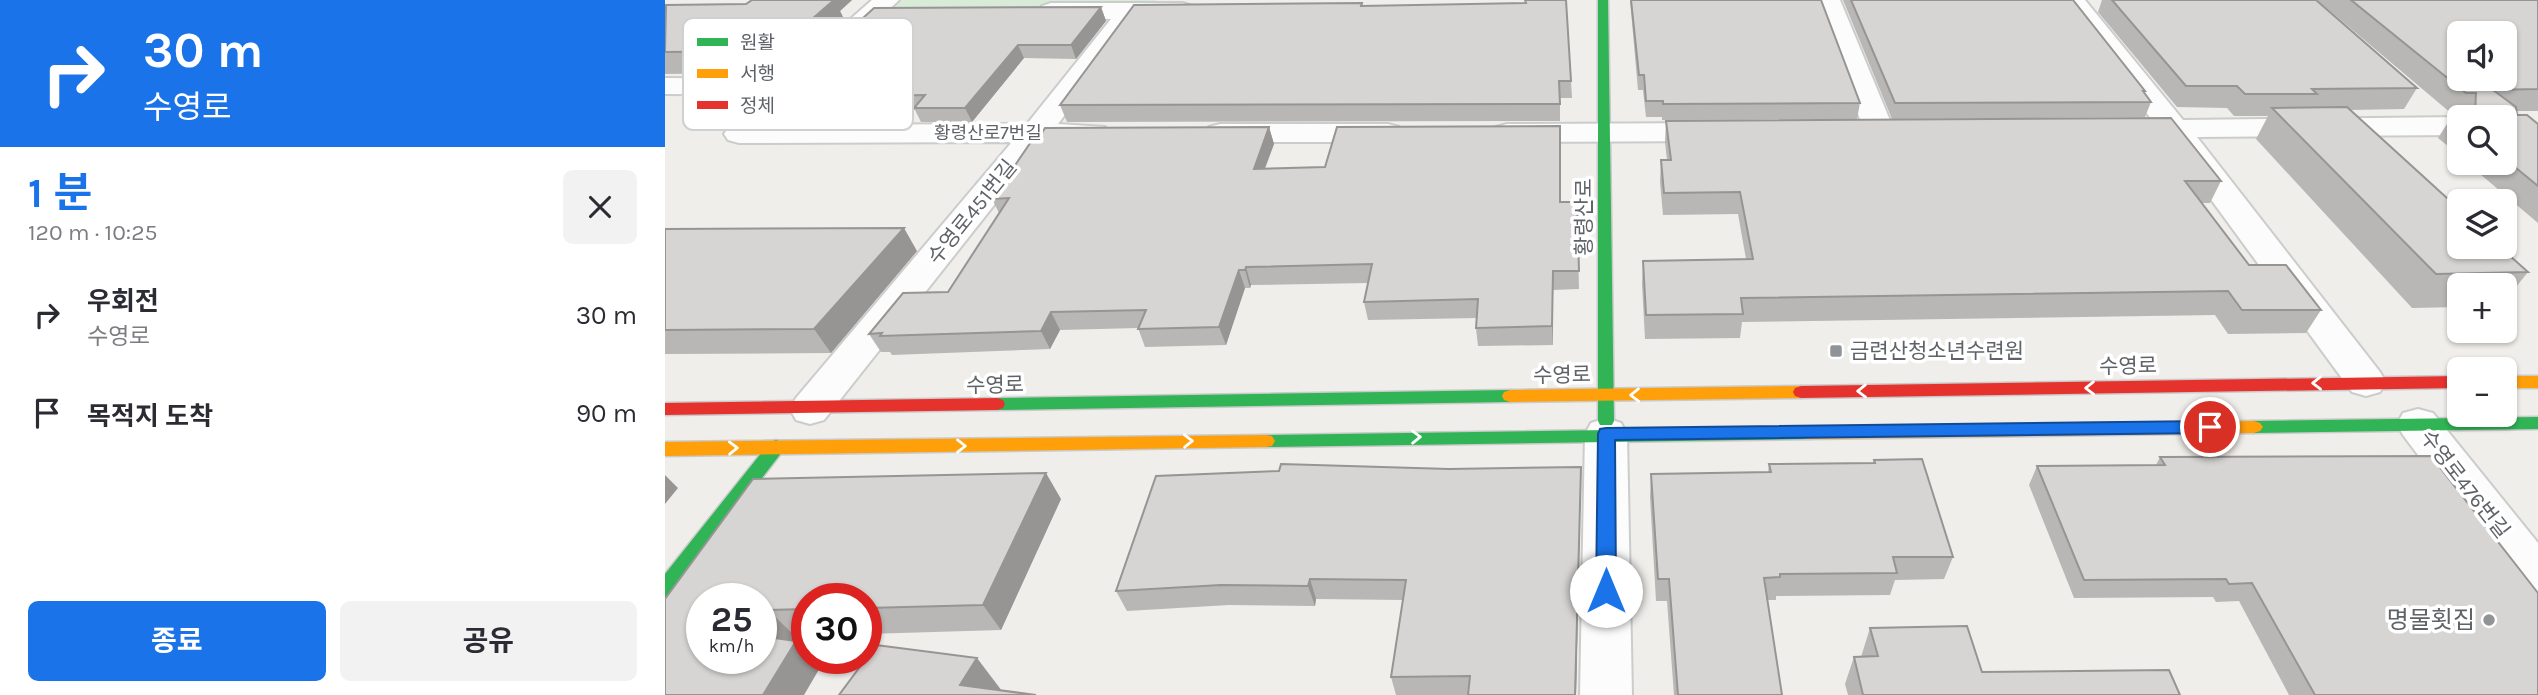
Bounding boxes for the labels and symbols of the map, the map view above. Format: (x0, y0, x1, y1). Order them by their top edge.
legend (683, 18, 913, 130)
text: 원활 (740, 32, 775, 54)
text: 서행 (740, 63, 775, 85)
text: 정체 (740, 95, 775, 117)
street label: 황령산로7번길 (934, 122, 1042, 144)
street label: 수영로451번길 (923, 155, 1021, 269)
street label: 황령산로 (1572, 178, 1596, 256)
place label: 금련산청소년수련원 (1850, 339, 2024, 363)
marker: 금련산청소년수련원 (1828, 343, 1844, 359)
street label: 수영로 (2099, 353, 2157, 379)
street label: 수영로 (1533, 362, 1591, 388)
street label: 수영로 (966, 372, 1024, 398)
one-way arrow (2311, 376, 2322, 391)
one-way arrow (2084, 380, 2095, 395)
one-way arrow (1856, 383, 1867, 399)
one-way arrow (1629, 387, 1640, 402)
pin (2180, 397, 2240, 457)
street label: 수영로476번길 (2415, 425, 2515, 543)
one-way arrow (1410, 430, 1421, 445)
one-way arrow (1183, 434, 1194, 449)
one-way arrow (956, 438, 966, 454)
one-way arrow (728, 440, 739, 456)
position arrow (1569, 554, 1643, 628)
speed limit sign: 30 (791, 583, 882, 674)
place label: 명물횟집 (2387, 606, 2475, 634)
marker: 명물횟집 (2481, 612, 2497, 628)

